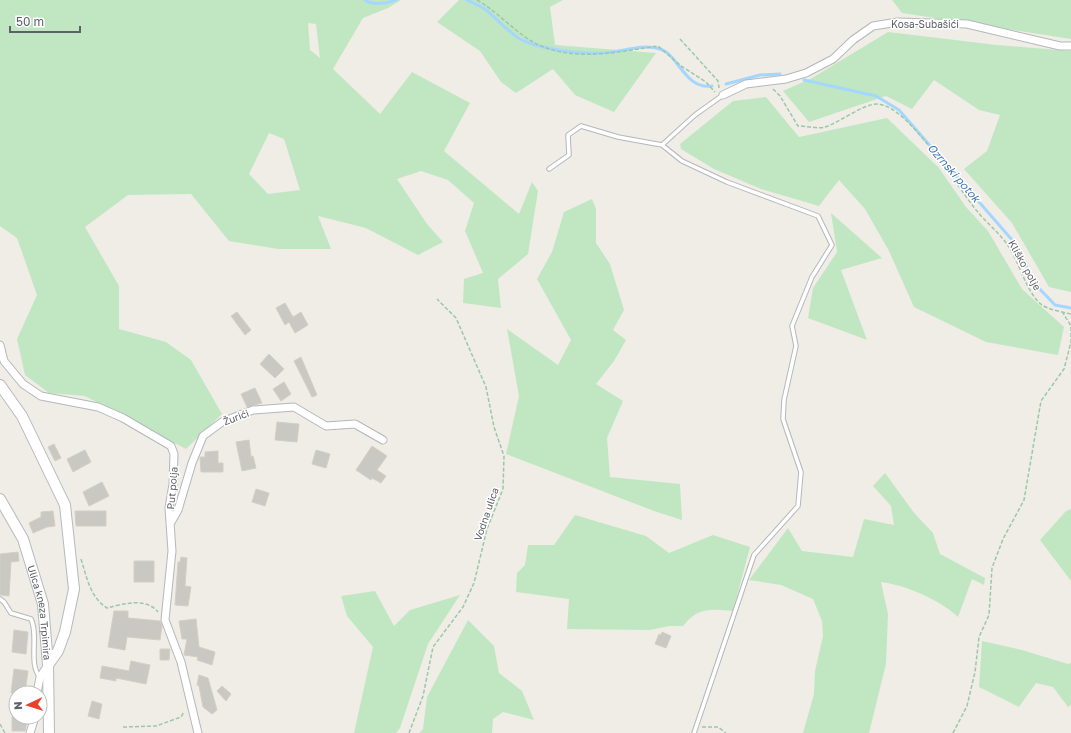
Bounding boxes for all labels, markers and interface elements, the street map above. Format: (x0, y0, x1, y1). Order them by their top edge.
scale bar (10, 8, 80, 34)
text: 50 m (16, 14, 44, 29)
street label: Kosa-Subašići (891, 18, 959, 30)
water label: Ozrnski potok (925, 141, 984, 206)
street label: Kliško polje (1006, 238, 1044, 292)
street label: Žurići (221, 407, 251, 427)
street label: Put polja (164, 466, 180, 510)
street label: Vodna ulica (471, 486, 501, 542)
street label: Ulica kneza Trpimira (25, 563, 54, 661)
north arrow (8, 685, 48, 725)
text: N (11, 701, 24, 710)

